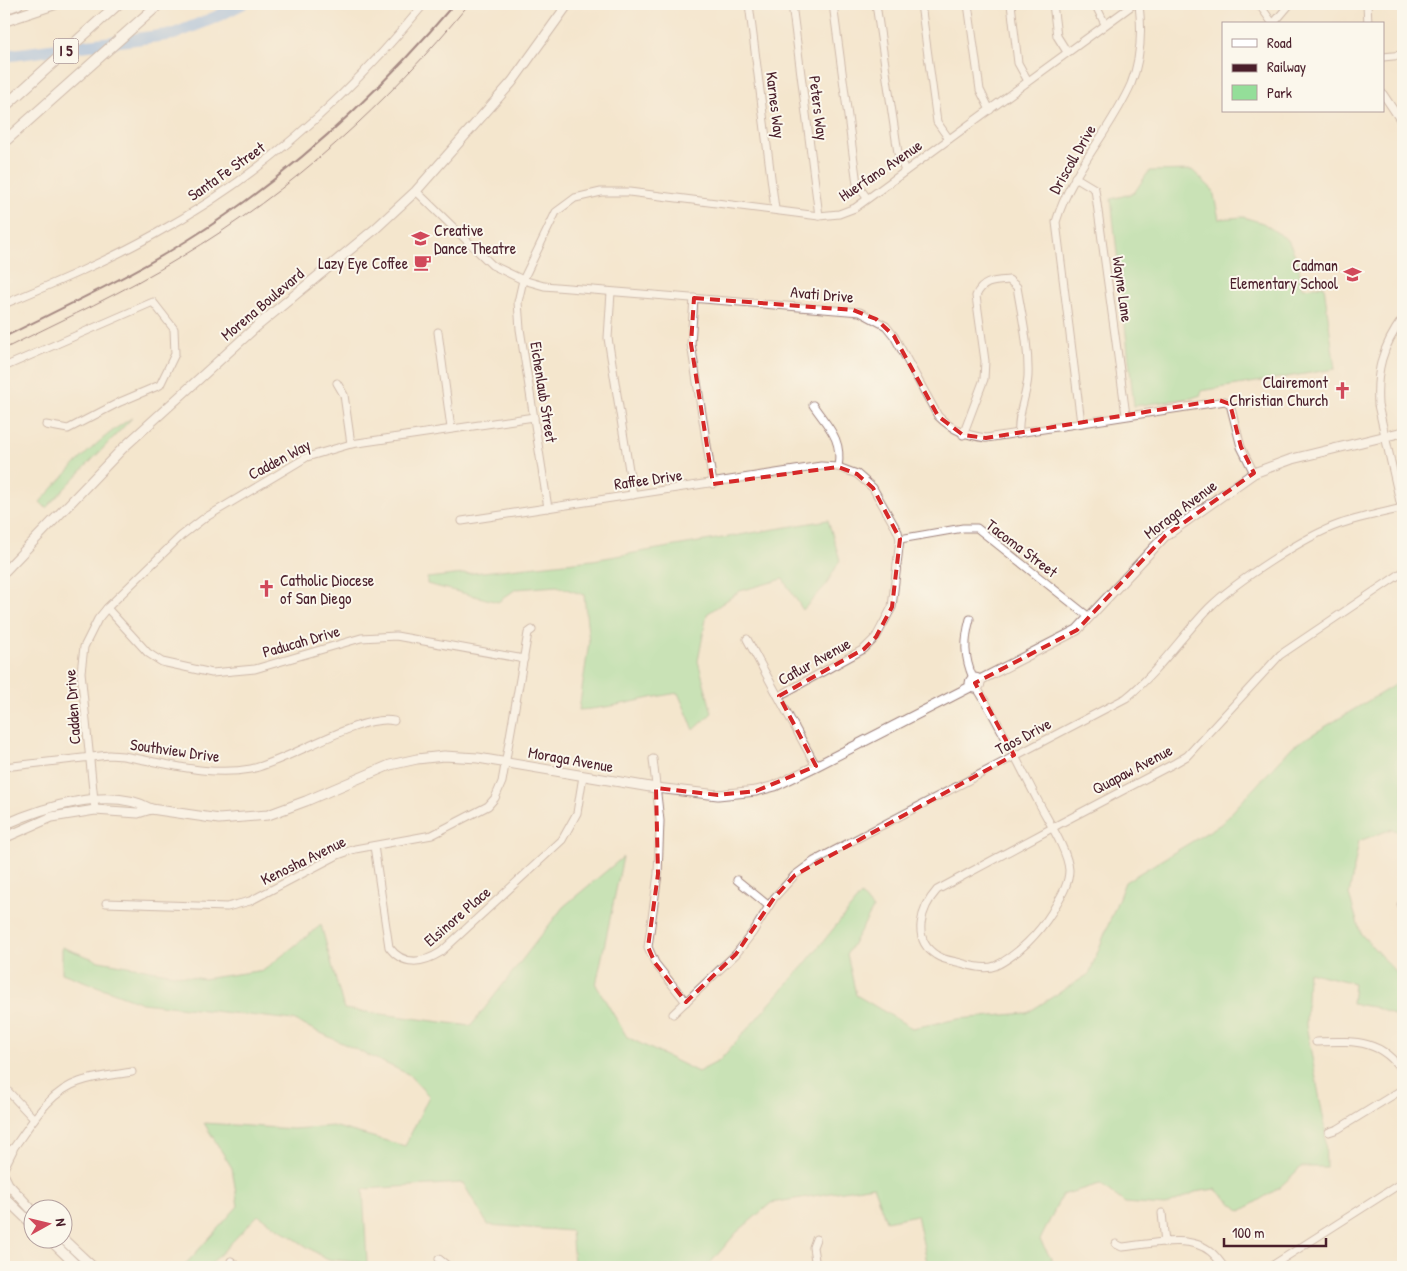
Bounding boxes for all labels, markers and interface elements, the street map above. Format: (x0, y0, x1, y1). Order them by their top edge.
legend (1222, 22, 1384, 112)
text: Road (1267, 32, 1292, 53)
road number: I 5 (54, 38, 78, 64)
text: Railway (1267, 56, 1306, 77)
street label: Karnes Way (761, 70, 791, 140)
street label: Peters Way (804, 74, 834, 142)
text: Park (1267, 82, 1292, 103)
street label: Driscoll Drive (1043, 120, 1101, 198)
street label: Huerfano Avenue (834, 134, 927, 206)
street label: Santa Fe Street (183, 136, 269, 206)
place label: Creative Dance Theatre (434, 219, 517, 259)
school or university icon: Creative Dance Theatre (410, 229, 430, 249)
place label: Lazy Eye Coffee (318, 252, 409, 274)
cafe icon: Lazy Eye Coffee (412, 253, 432, 273)
place label: Cadman Elementary School (1230, 254, 1339, 294)
street label: Wayne Lane (1108, 255, 1139, 324)
street label: Morena Boulevard (216, 263, 308, 345)
school or university icon: Cadman Elementary School (1342, 264, 1362, 284)
street label: Avati Drive (789, 280, 855, 308)
street label: Eichenlaub Street (525, 340, 563, 444)
place label: Clairemont Christian Church (1229, 371, 1328, 411)
church icon: Clairemont Christian Church (1332, 381, 1352, 401)
street label: Cadden Way (244, 433, 314, 485)
street label: Raffee Drive (613, 463, 684, 495)
street label: Moraga Avenue (1139, 474, 1221, 544)
street label: Tacoma Street (982, 514, 1063, 583)
place label: Catholic Diocese of San Diego (280, 569, 375, 609)
church icon: Catholic Diocese of San Diego (256, 579, 276, 599)
street label: Paducah Drive (260, 619, 343, 663)
street label: Caflur Avenue (774, 632, 855, 690)
street label: Cadden Drive (58, 668, 86, 745)
street label: Taos Drive (991, 712, 1055, 760)
street label: Southview Drive (129, 733, 222, 767)
street label: Quapaw Avenue (1088, 738, 1177, 799)
street label: Moraga Avenue (527, 741, 616, 777)
street label: Kenosha Avenue (257, 830, 350, 890)
street label: Elsinore Place (419, 880, 496, 951)
north arrow (22, 1198, 72, 1248)
scale bar (1224, 1216, 1327, 1248)
text: N (51, 1217, 71, 1228)
text: 100 m (1232, 1222, 1265, 1243)

